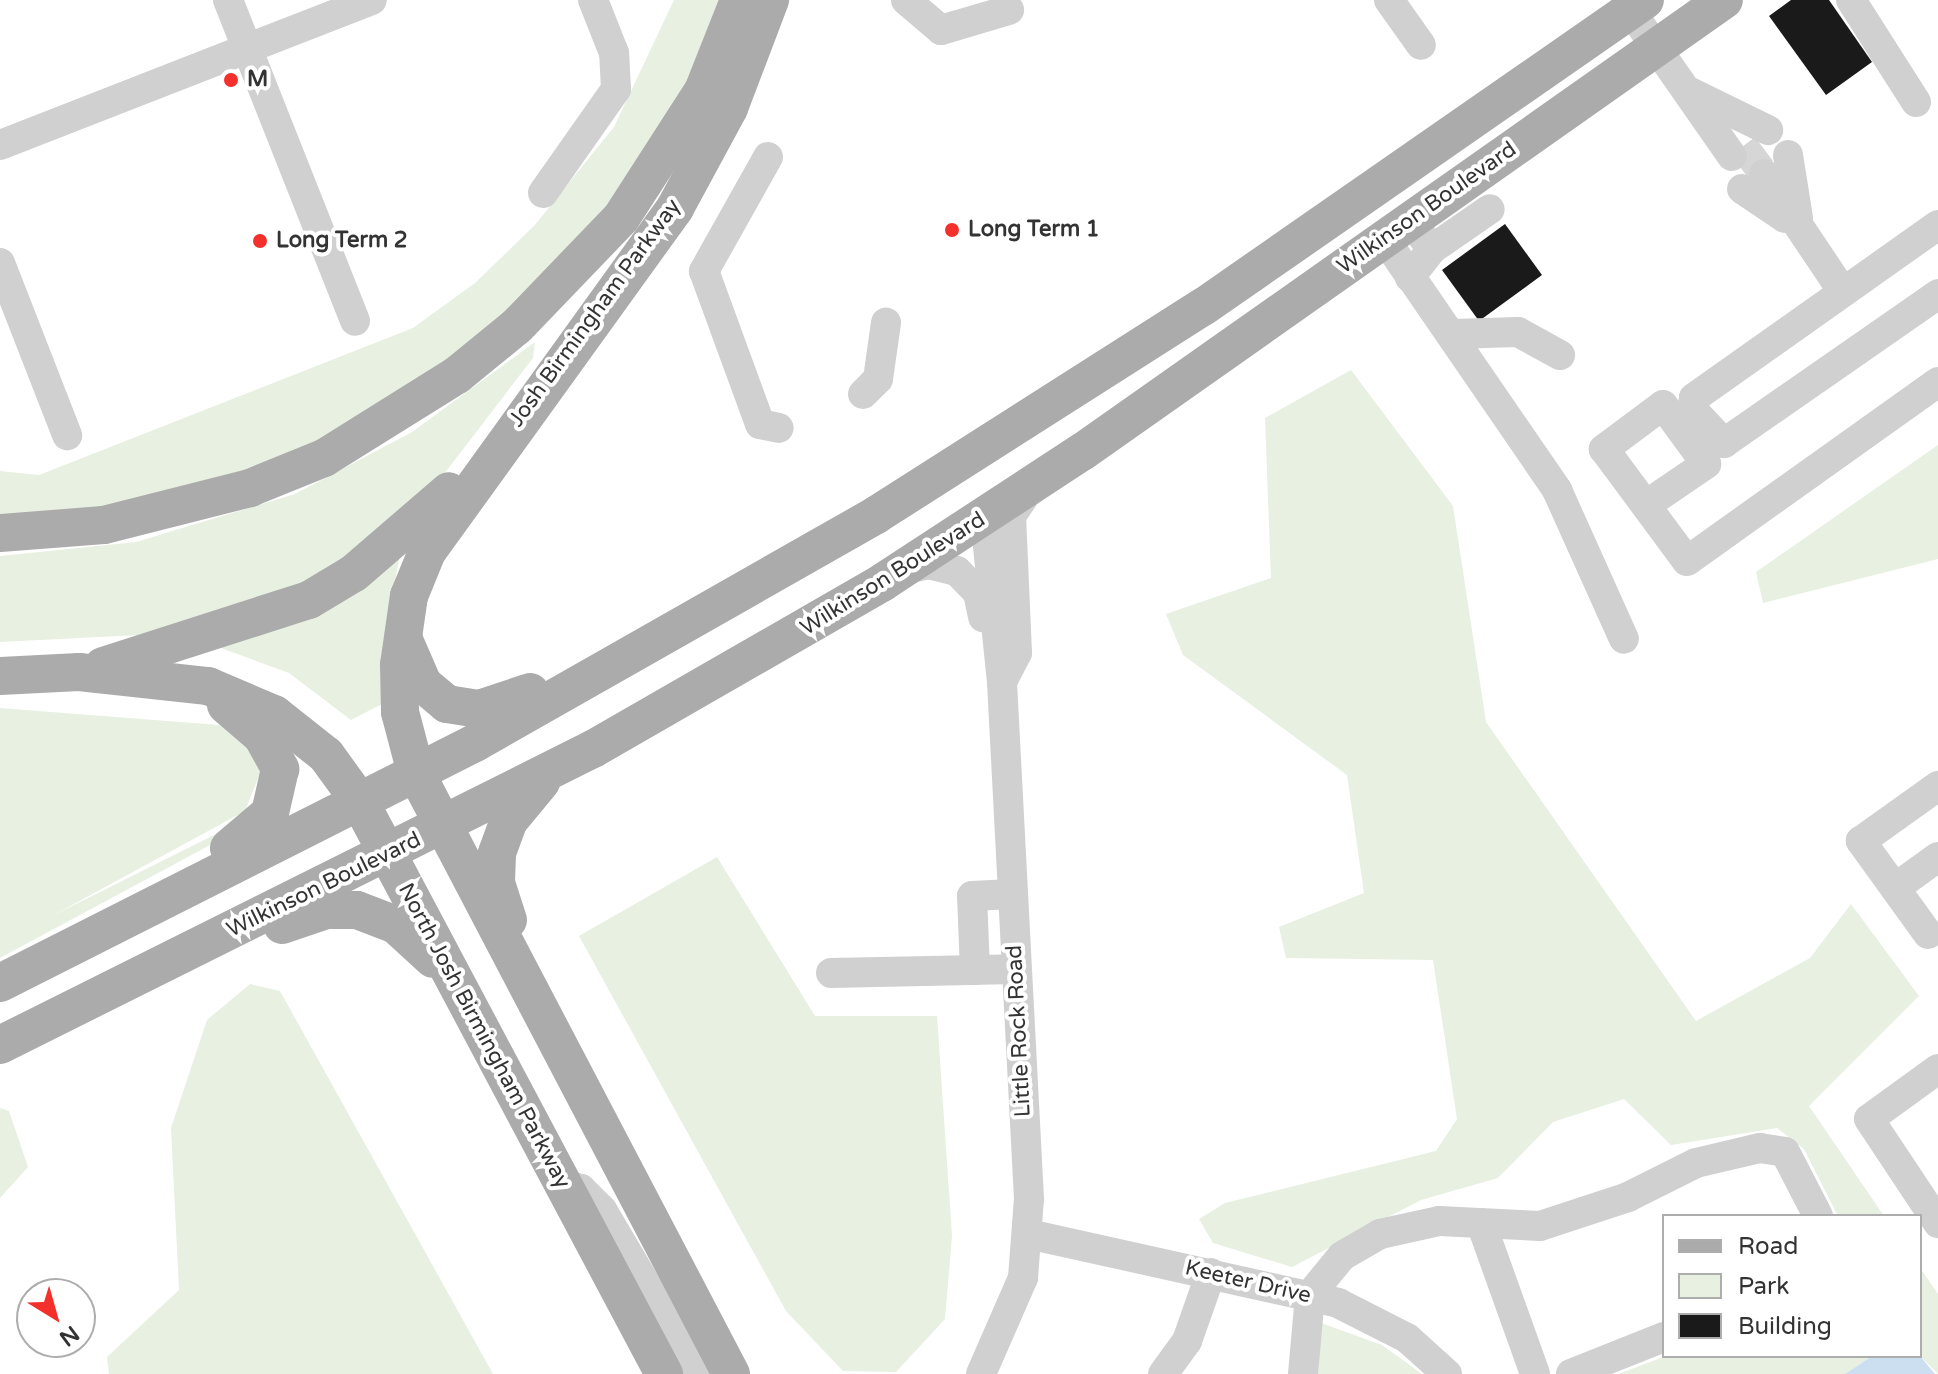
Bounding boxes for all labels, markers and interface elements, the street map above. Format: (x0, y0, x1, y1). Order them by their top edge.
place label: M (247, 67, 268, 93)
marker: M (222, 71, 240, 89)
street label: Wilkinson Boulevard (1332, 136, 1522, 280)
street label: Josh Birmingham Parkway (503, 194, 687, 432)
place label: Long Term 1 (968, 217, 1100, 243)
marker: Long Term 1 (943, 221, 961, 239)
place label: Long Term 2 (276, 228, 408, 254)
marker: Long Term 2 (251, 232, 269, 250)
street label: Wilkinson Boulevard (796, 507, 990, 641)
street label: Wilkinson Boulevard (223, 827, 425, 943)
street label: North Josh Birmingham Parkway (392, 879, 576, 1193)
street label: Little Rock Road (1001, 944, 1037, 1118)
legend (1662, 1214, 1922, 1358)
text: Road (1738, 1232, 1798, 1261)
street label: Keeter Drive (1182, 1255, 1314, 1309)
text: Park (1738, 1272, 1789, 1301)
north arrow (16, 1278, 96, 1358)
text: Building (1738, 1312, 1832, 1341)
text: N (54, 1320, 84, 1351)

